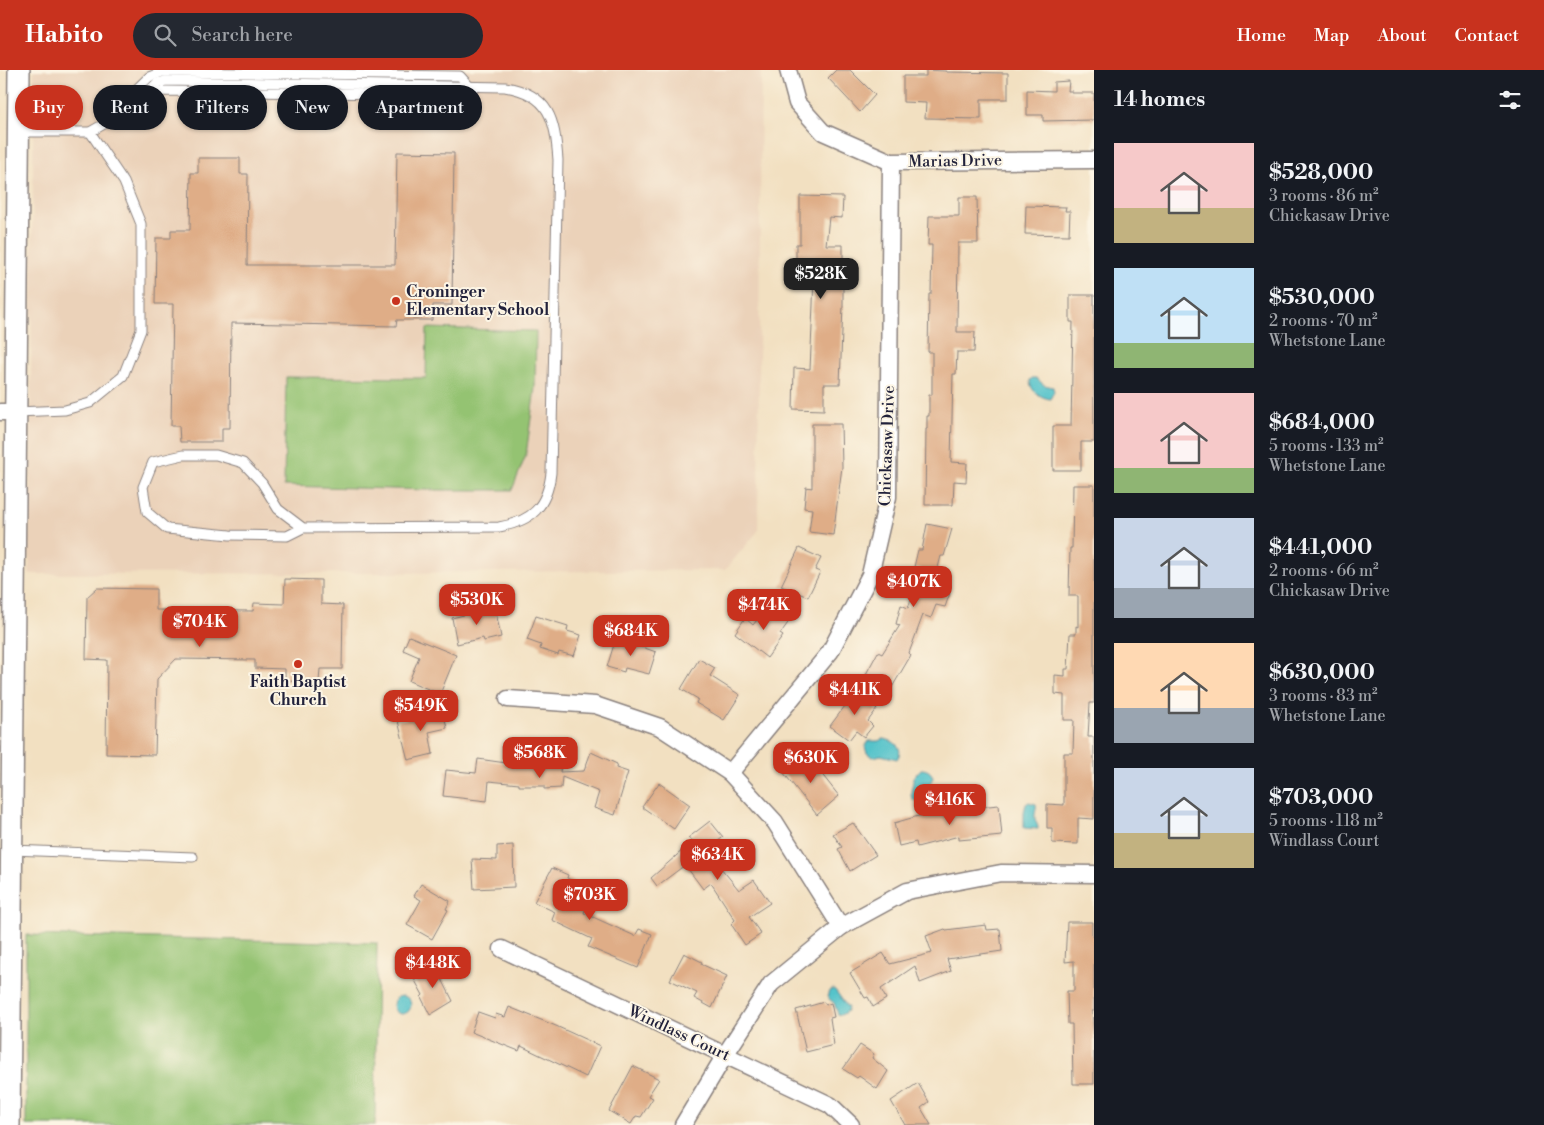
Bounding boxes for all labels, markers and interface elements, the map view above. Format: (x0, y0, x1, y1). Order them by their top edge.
search box (133, 13, 483, 58)
text: Habito (25, 20, 103, 50)
icon: search (151, 21, 179, 49)
text: Search here (191, 23, 293, 47)
text: Home (1237, 24, 1286, 47)
text: Map (1314, 24, 1350, 47)
text: About (1378, 24, 1427, 47)
text: Contact (1455, 24, 1519, 47)
chip: Buy (15, 85, 83, 130)
chip: Rent (93, 85, 167, 130)
chip: Filters (177, 85, 267, 130)
chip: New (277, 85, 348, 130)
chip: Apartment (358, 85, 482, 130)
icon: filters (1496, 86, 1524, 114)
text: 14 homes (1114, 87, 1205, 113)
street label: Marias Drive (908, 150, 1002, 172)
text: $528,000 (1269, 160, 1373, 186)
icon: home (1154, 163, 1214, 223)
text: 3 rooms · 86 m² (1269, 186, 1379, 206)
text: Chickasaw Drive (1269, 206, 1390, 226)
pin: $528K (786, 258, 856, 300)
text: $528K (795, 264, 847, 284)
place label: Croninger Elementary School (406, 282, 550, 320)
text: $530,000 (1269, 285, 1375, 311)
icon: home (1154, 288, 1214, 348)
marker: Croninger Elementary School (390, 295, 402, 307)
text: 2 rooms · 70 m² (1269, 311, 1378, 331)
text: Whetstone Lane (1269, 331, 1386, 351)
street label: Chickasaw Drive (875, 385, 899, 507)
text: $684,000 (1269, 410, 1375, 436)
icon: home (1154, 413, 1214, 473)
text: 5 rooms · 133 m² (1269, 436, 1384, 456)
text: Whetstone Lane (1269, 456, 1386, 476)
text: $441,000 (1269, 535, 1372, 561)
icon: home (1154, 538, 1214, 598)
text: 2 rooms · 66 m² (1269, 561, 1379, 581)
pin: $407K (879, 566, 949, 608)
text: $407K (887, 572, 941, 592)
text: Chickasaw Drive (1269, 581, 1390, 601)
pin: $530K (442, 584, 512, 626)
pin: $474K (729, 588, 799, 631)
text: $530K (450, 590, 504, 610)
text: $474K (738, 595, 790, 615)
pin: $704K (165, 606, 235, 648)
text: $704K (173, 612, 227, 632)
pin: $684K (596, 614, 666, 657)
text: $684K (604, 621, 658, 641)
marker: Faith Baptist Church (292, 658, 304, 670)
text: $630,000 (1269, 660, 1375, 686)
icon: home (1154, 663, 1214, 723)
place label: Faith Baptist Church (250, 672, 347, 710)
pin: $441K (820, 674, 890, 716)
text: $441K (829, 680, 881, 700)
text: 3 rooms · 83 m² (1269, 686, 1378, 706)
pin: $549K (386, 690, 456, 732)
text: $549K (394, 696, 448, 716)
text: Whetstone Lane (1269, 706, 1386, 726)
pin: $568K (505, 736, 575, 779)
pin: $630K (776, 742, 846, 784)
text: $568K (514, 743, 566, 763)
text: $630K (784, 748, 838, 768)
pin: $416K (915, 784, 985, 826)
text: $703,000 (1269, 785, 1373, 811)
icon: home (1154, 788, 1214, 848)
text: $416K (925, 790, 975, 810)
text: 5 rooms · 118 m² (1269, 811, 1383, 831)
text: Windlass Court (1269, 831, 1379, 851)
pin: $634K (683, 838, 753, 881)
text: $634K (691, 845, 745, 865)
pin: $703K (555, 878, 625, 921)
text: $703K (564, 885, 616, 905)
pin: $448K (398, 946, 468, 989)
text: $448K (406, 953, 460, 973)
street label: Windlass Court (624, 1000, 733, 1065)

